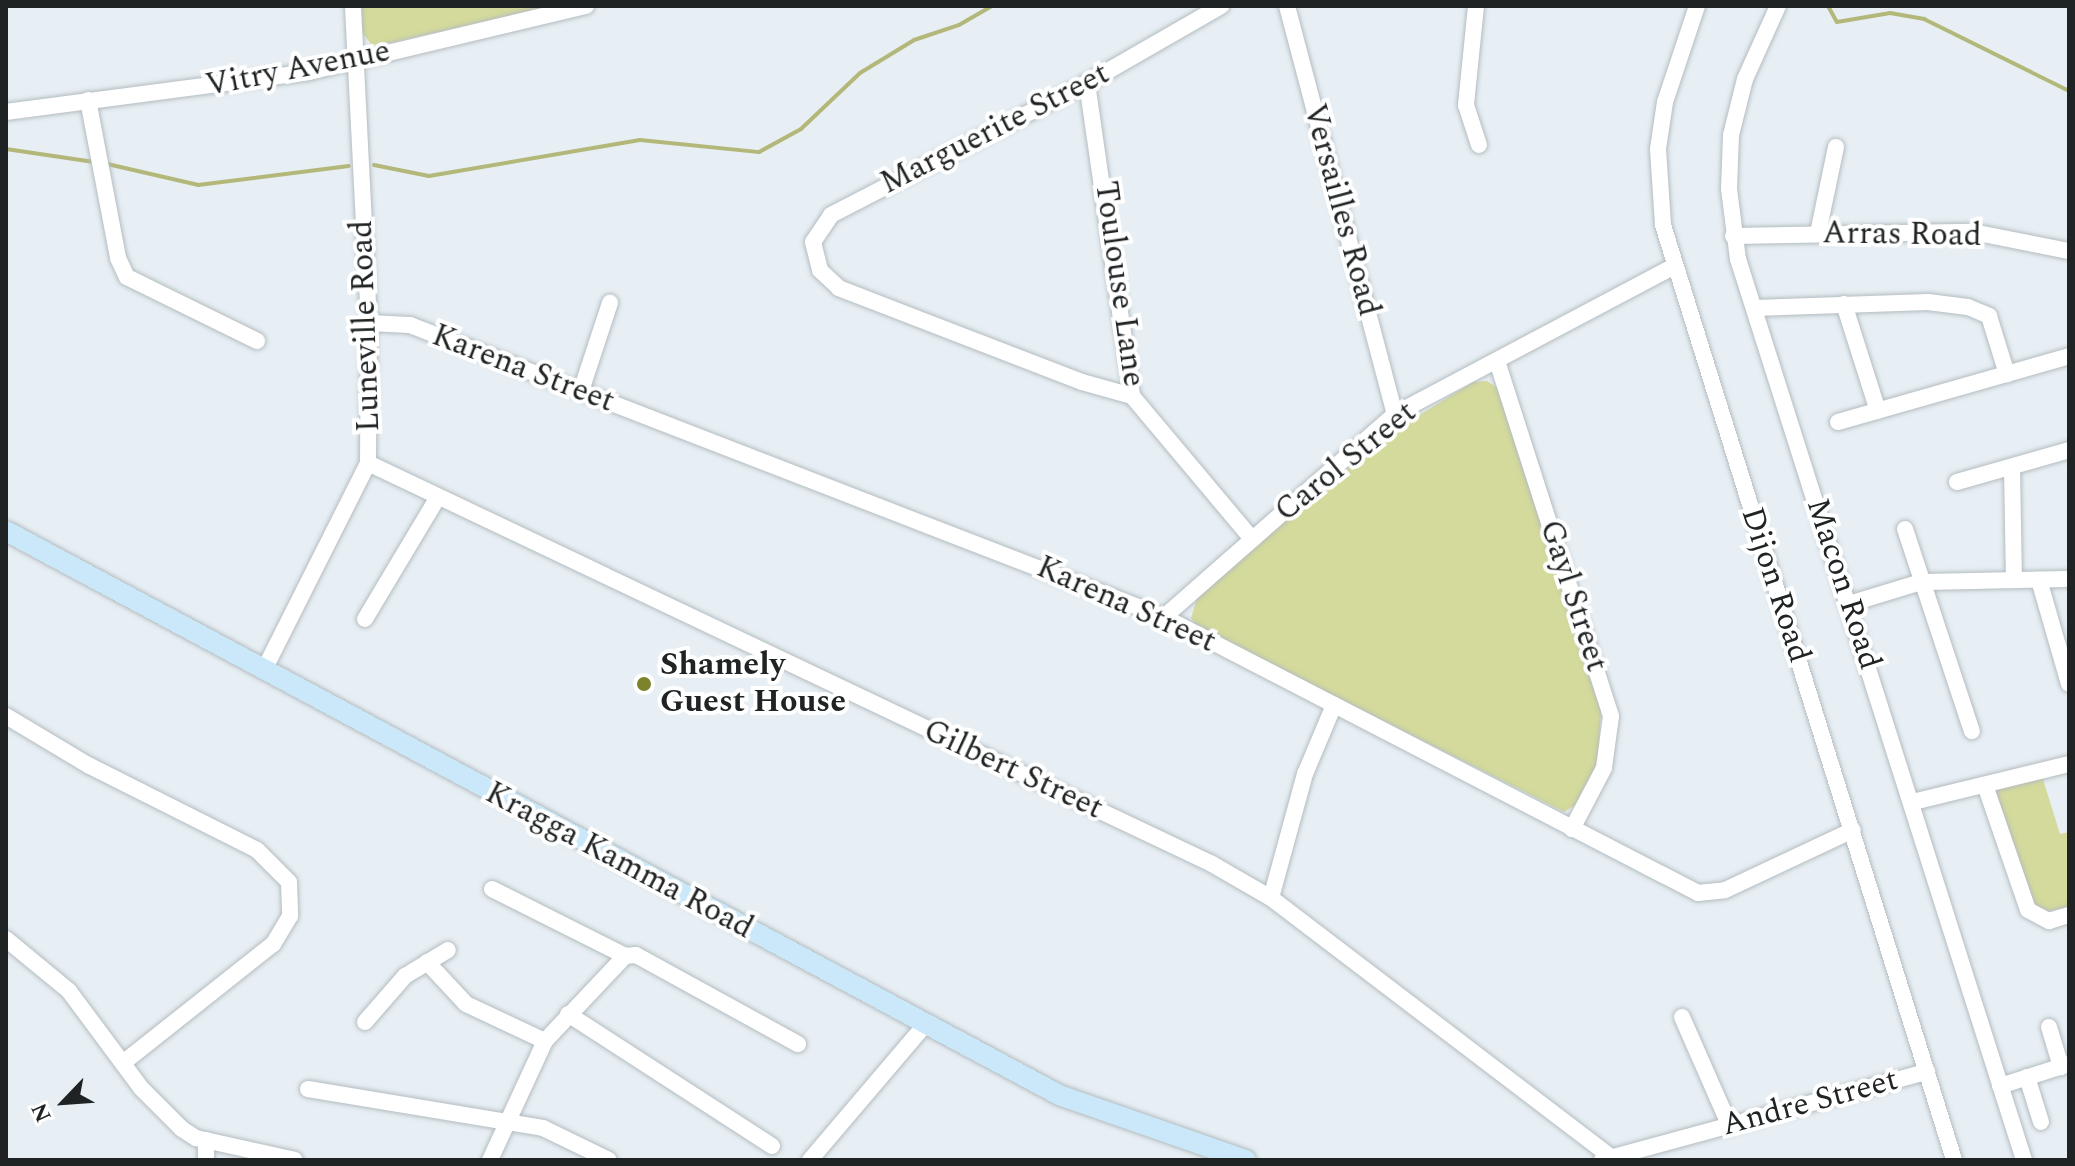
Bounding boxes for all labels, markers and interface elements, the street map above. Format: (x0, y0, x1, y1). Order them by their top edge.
street label: Vitry Avenue (203, 32, 393, 106)
street label: Marguerite Street (874, 55, 1116, 203)
street label: Versailles Road (1294, 100, 1388, 320)
street label: Toulouse Lane (1086, 179, 1152, 389)
street label: Arras Road (1822, 214, 1982, 256)
street label: Luneville Road (343, 219, 389, 433)
street label: Karena Street (426, 317, 620, 421)
street label: Carol Street (1268, 394, 1424, 530)
street label: Macon Road (1797, 494, 1889, 674)
street label: Dijon Road (1732, 503, 1818, 667)
street label: Gayl Street (1531, 516, 1615, 676)
street label: Karena Street (1030, 548, 1222, 662)
place label: Shamely Guest House (660, 647, 846, 722)
marker: Shamely Guest House (635, 675, 653, 693)
street label: Gilbert Street (917, 712, 1109, 828)
street label: Kragga Kamma Road (479, 774, 759, 948)
street label: Andre Street (1718, 1061, 1902, 1145)
north arrow (24, 1062, 104, 1142)
text: N (23, 1097, 61, 1127)

